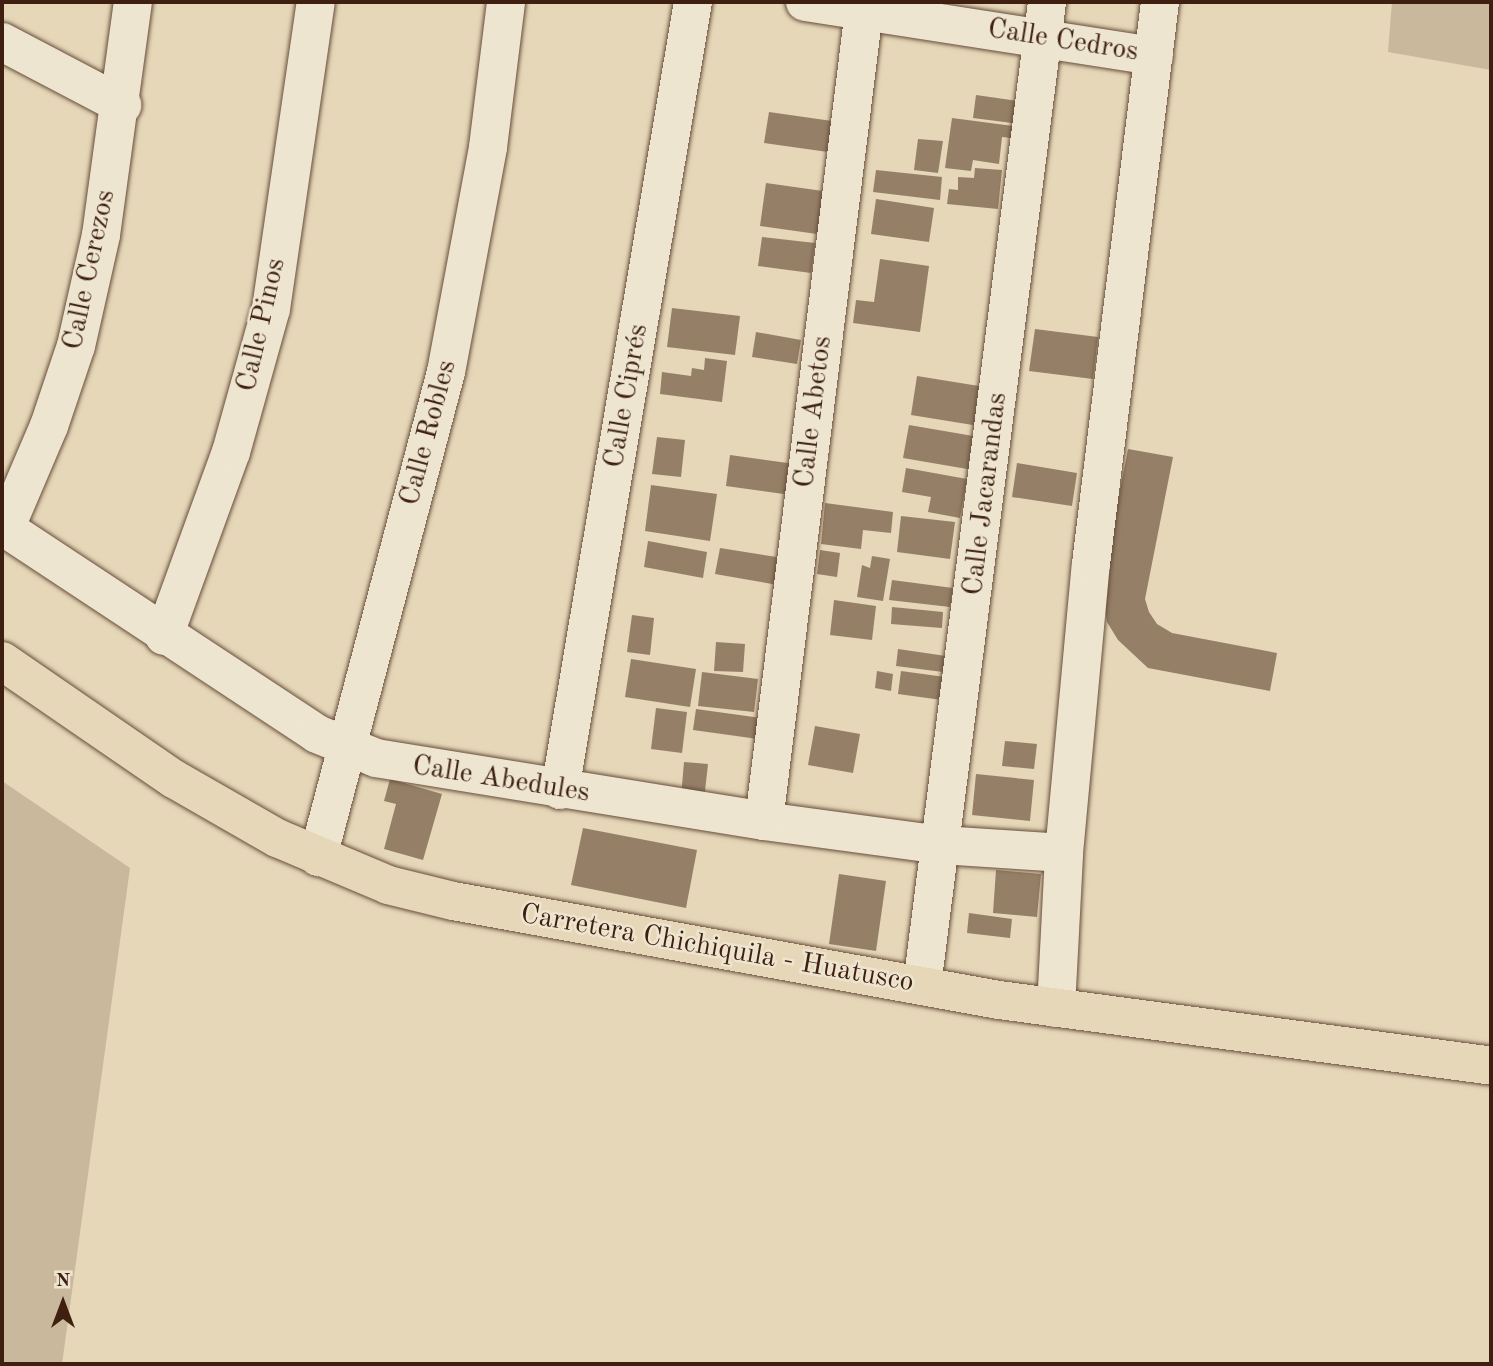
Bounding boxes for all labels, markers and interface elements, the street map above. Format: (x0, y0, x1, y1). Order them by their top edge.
street label: Calle Cedros (985, 13, 1141, 69)
street label: Calle Cerezos (57, 187, 123, 353)
street label: Calle Pinos (230, 255, 294, 395)
street label: Calle Ciprés (598, 321, 656, 471)
street label: Calle Abetos (788, 334, 840, 490)
street label: Calle Robles (393, 357, 465, 509)
street label: Calle Jacarandas (957, 390, 1015, 598)
street label: Calle Abedules (410, 749, 592, 811)
street label: Carretera Chichiquila - Huatusco (518, 898, 916, 1000)
north arrow (28, 1268, 98, 1338)
text: N (56, 1272, 70, 1291)

